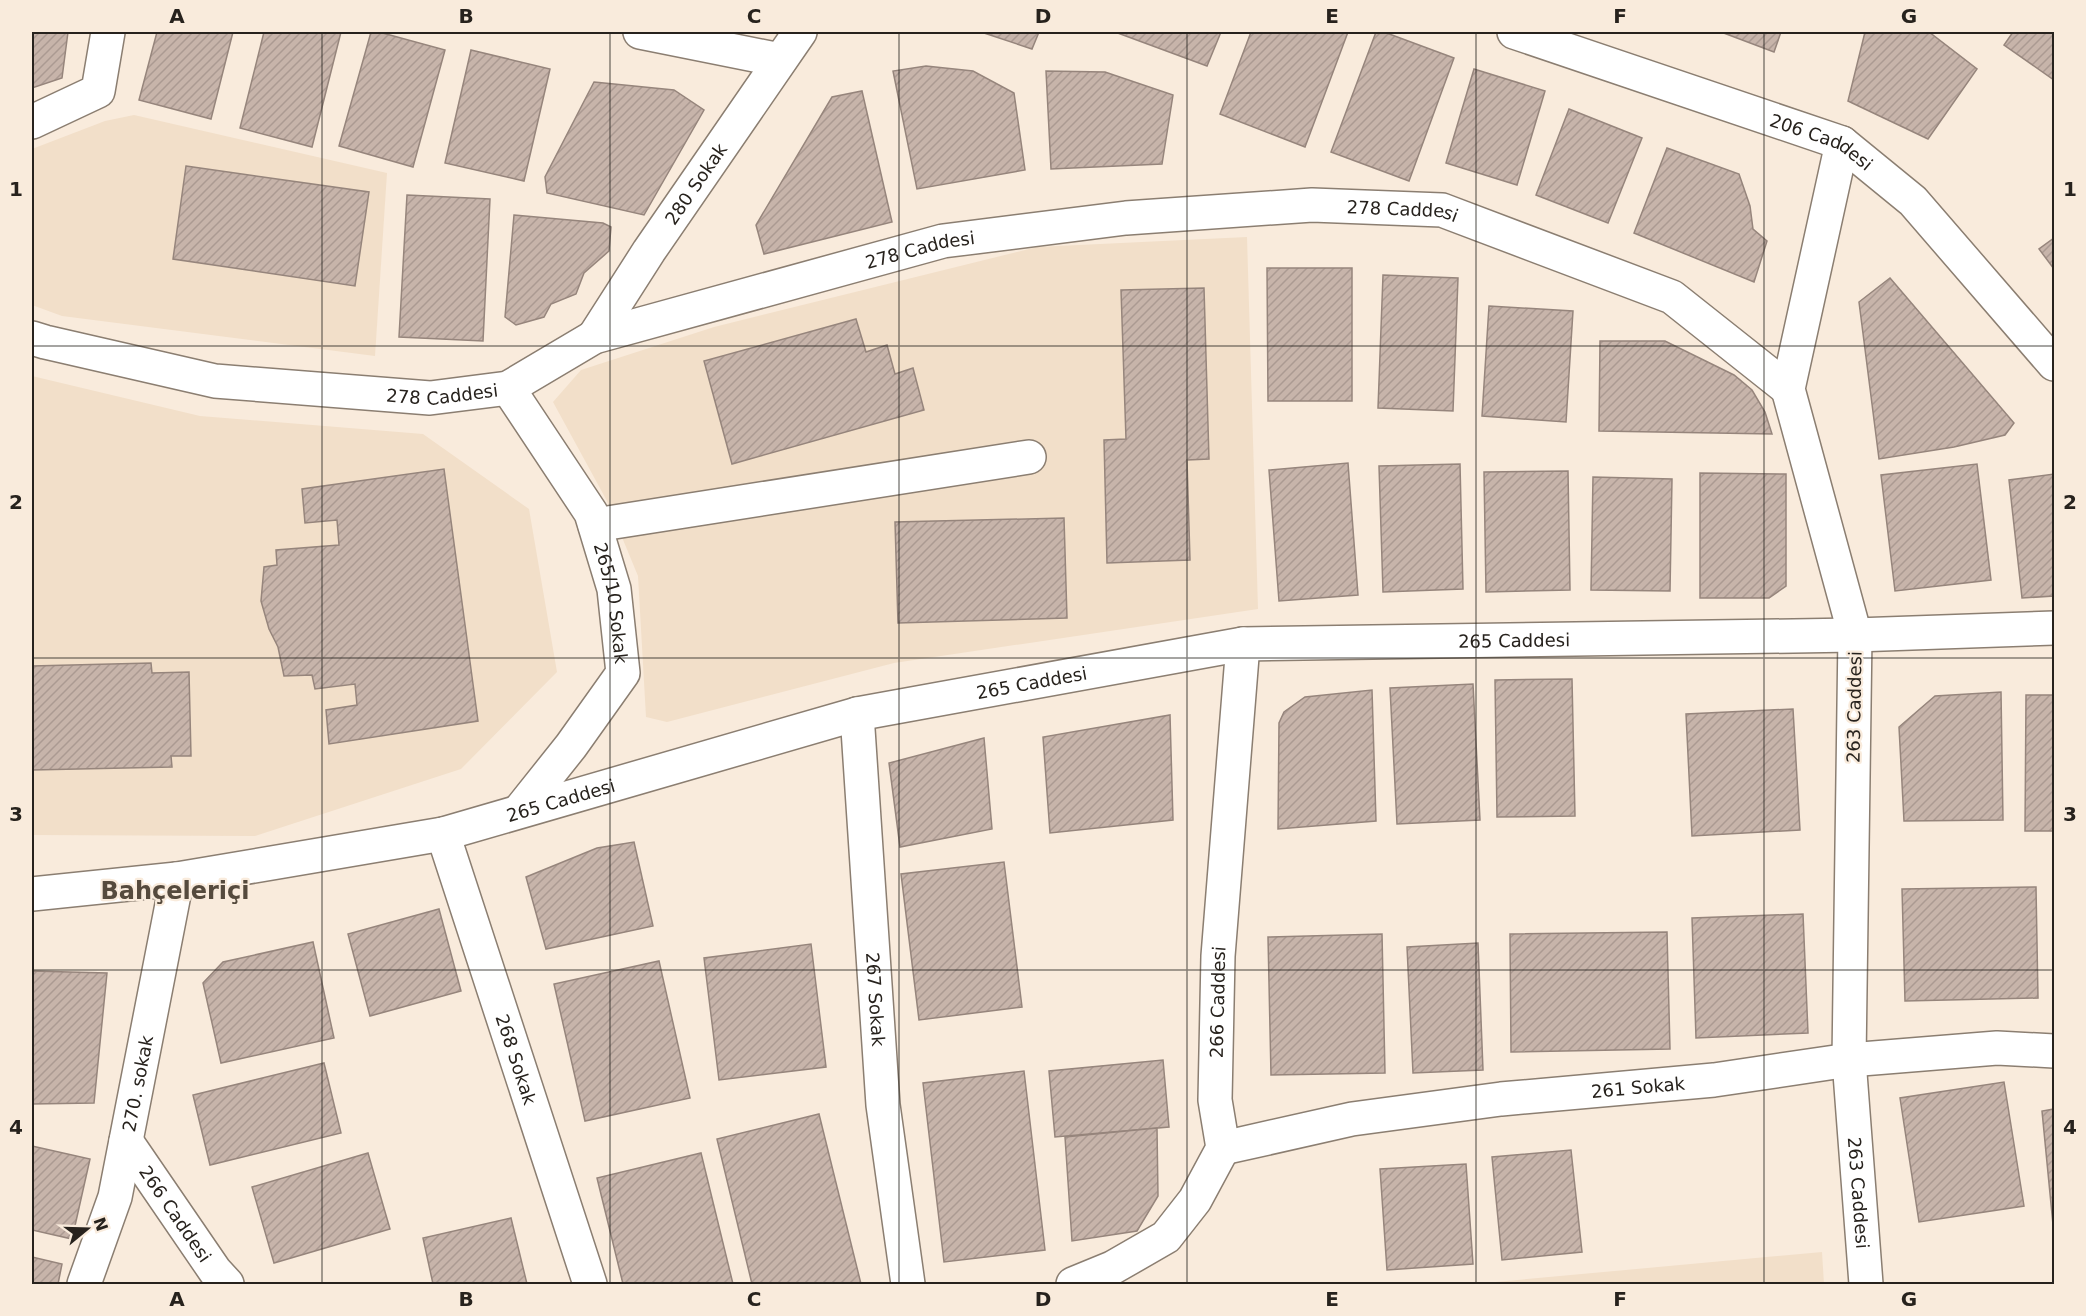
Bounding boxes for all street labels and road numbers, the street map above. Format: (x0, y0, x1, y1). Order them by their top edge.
street label: 206 Caddesi (1767, 109, 1877, 174)
street label: 280 Sokak (660, 138, 731, 228)
street label: 278 Caddesi (1346, 196, 1461, 226)
street label: 278 Caddesi (863, 227, 976, 272)
street label: 278 Caddesi (386, 379, 499, 409)
street label: 265/10 Sokak (590, 540, 633, 665)
street label: 265 Caddesi (1458, 629, 1570, 651)
street label: 263 Caddesi (1843, 651, 1865, 763)
street label: 265 Caddesi (975, 662, 1089, 703)
street label: 265 Caddesi (504, 774, 617, 826)
street label: 266 Caddesi (1205, 945, 1229, 1058)
street label: 267 Sokak (862, 952, 890, 1048)
street label: 268 Sokak (492, 1011, 541, 1108)
street label: 270. sokak (117, 1033, 157, 1134)
street label: 261 Sokak (1590, 1072, 1686, 1101)
street label: 263 Caddesi (1844, 1136, 1874, 1249)
street label: 266 Caddesi (135, 1161, 216, 1266)

